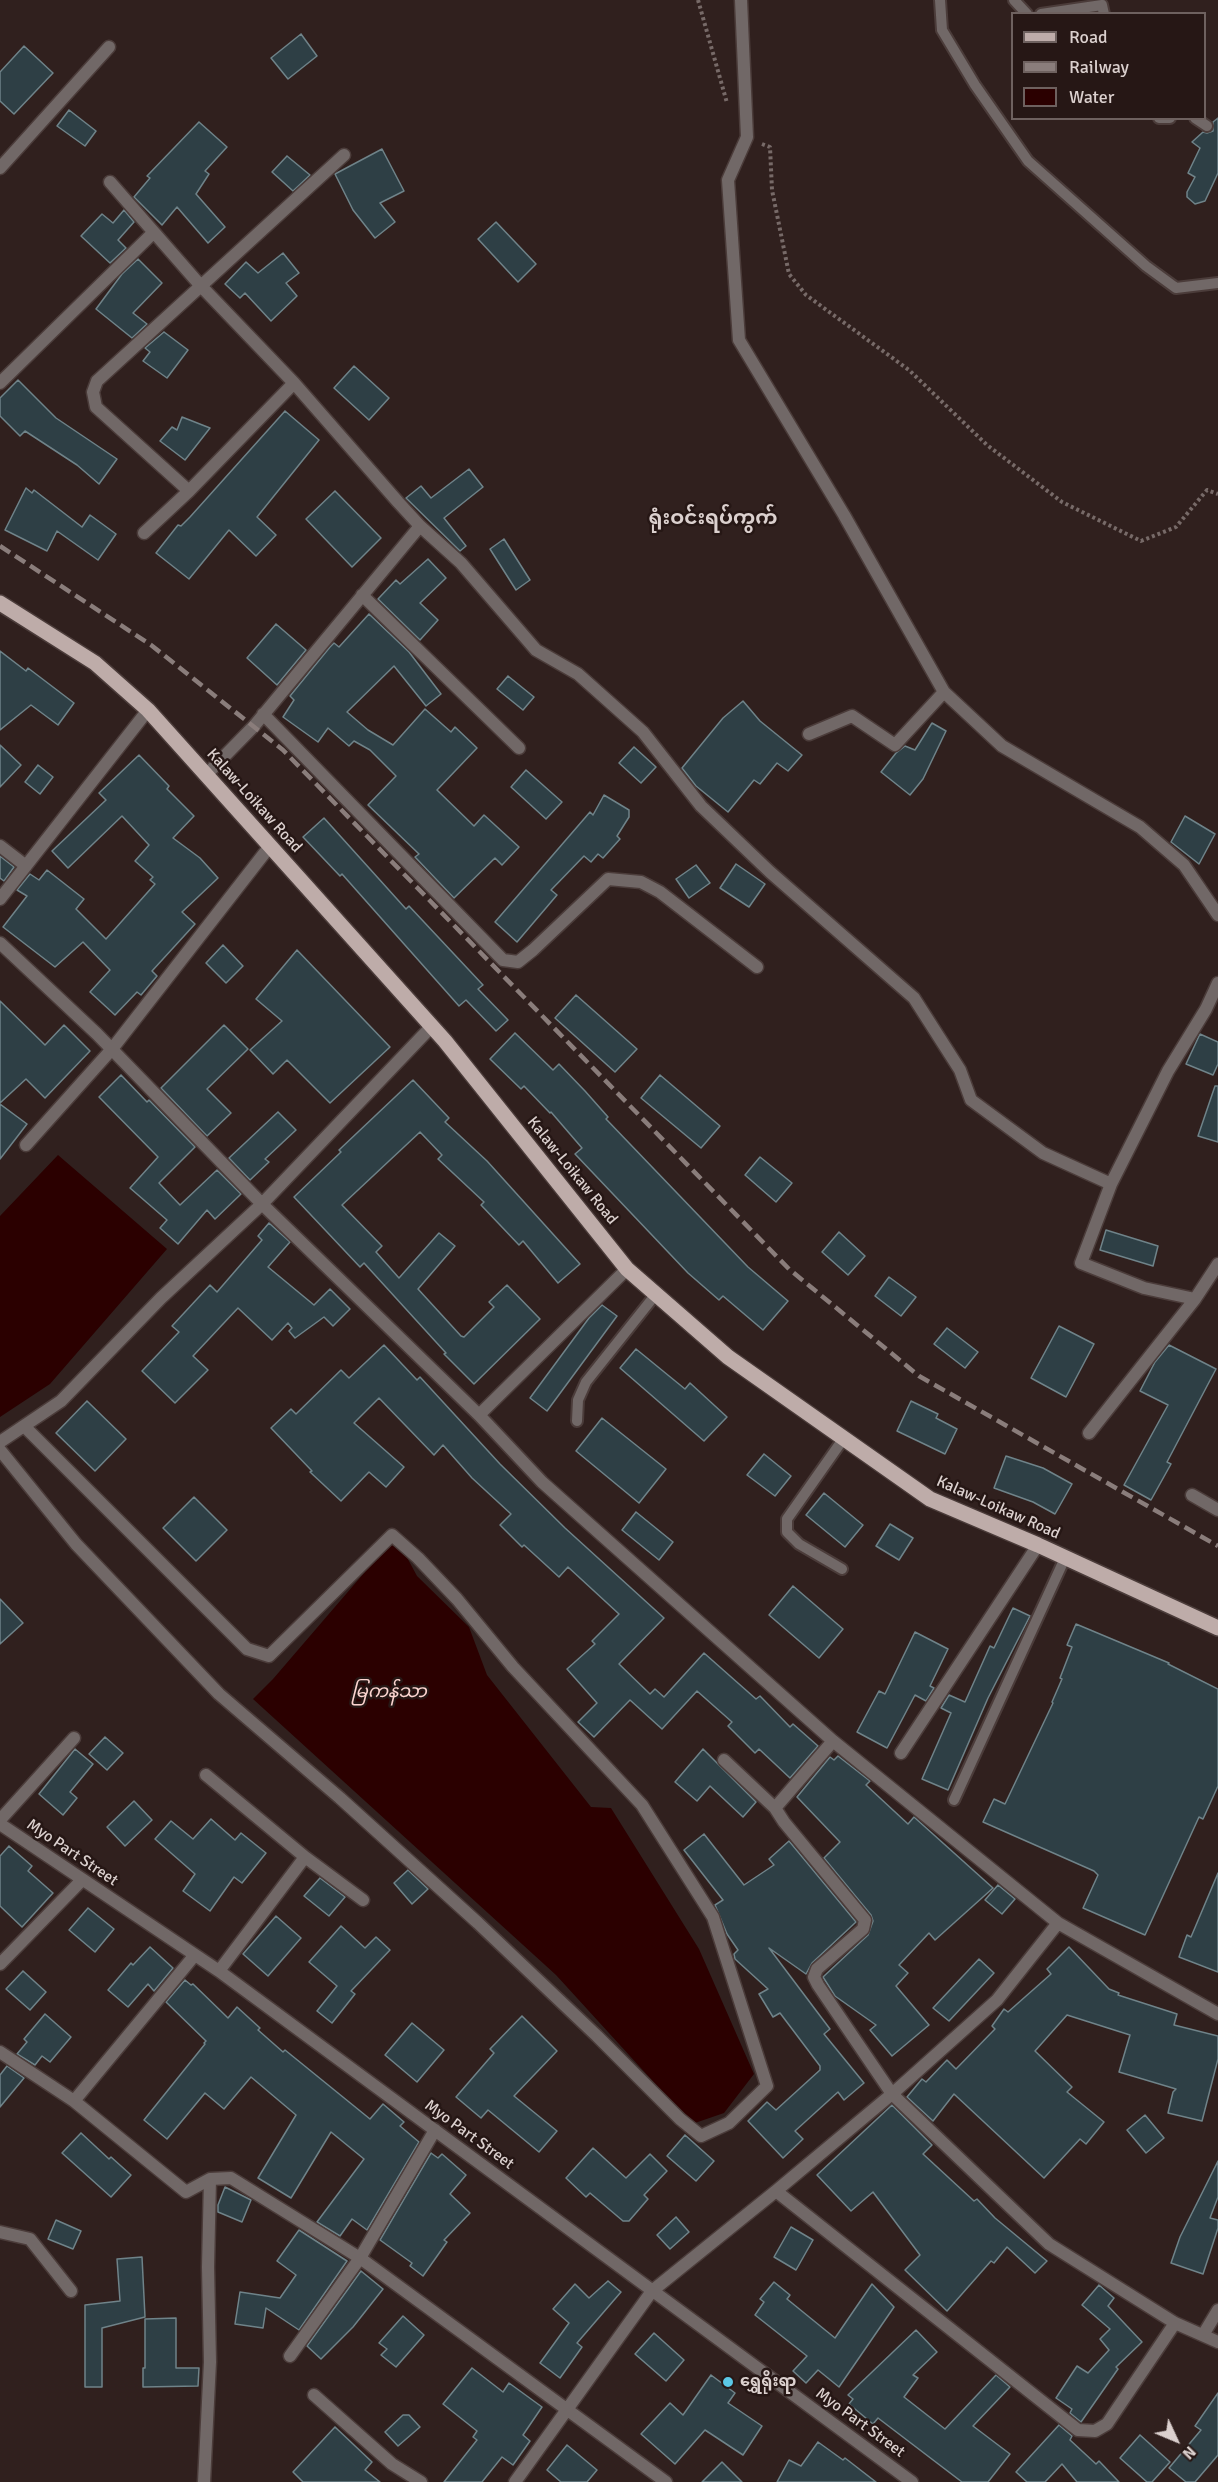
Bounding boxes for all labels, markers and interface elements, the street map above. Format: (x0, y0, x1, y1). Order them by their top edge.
legend (1011, 12, 1206, 120)
text: Road (1069, 26, 1108, 48)
text: Railway (1069, 56, 1129, 78)
text: Water (1069, 86, 1114, 108)
district label: ရုံးဝင်းရပ်ကွက် (649, 507, 777, 531)
street label: Kalaw-Loikaw Road (202, 745, 306, 857)
street label: Kalaw-Loikaw Road (523, 1113, 621, 1229)
street label: Kalaw-Loikaw Road (933, 1472, 1063, 1544)
water label: မြကန်သာ (351, 1681, 427, 1703)
street label: Myo Part Street (23, 1815, 121, 1891)
street label: Myo Part Street (421, 2096, 517, 2174)
place label: ရွှေရိုးရာ (740, 2372, 796, 2392)
marker: ရွှေရိုးရာ (721, 2375, 735, 2389)
street label: Myo Part Street (812, 2384, 908, 2462)
north arrow (1146, 2410, 1206, 2470)
text: N (1178, 2442, 1200, 2463)

